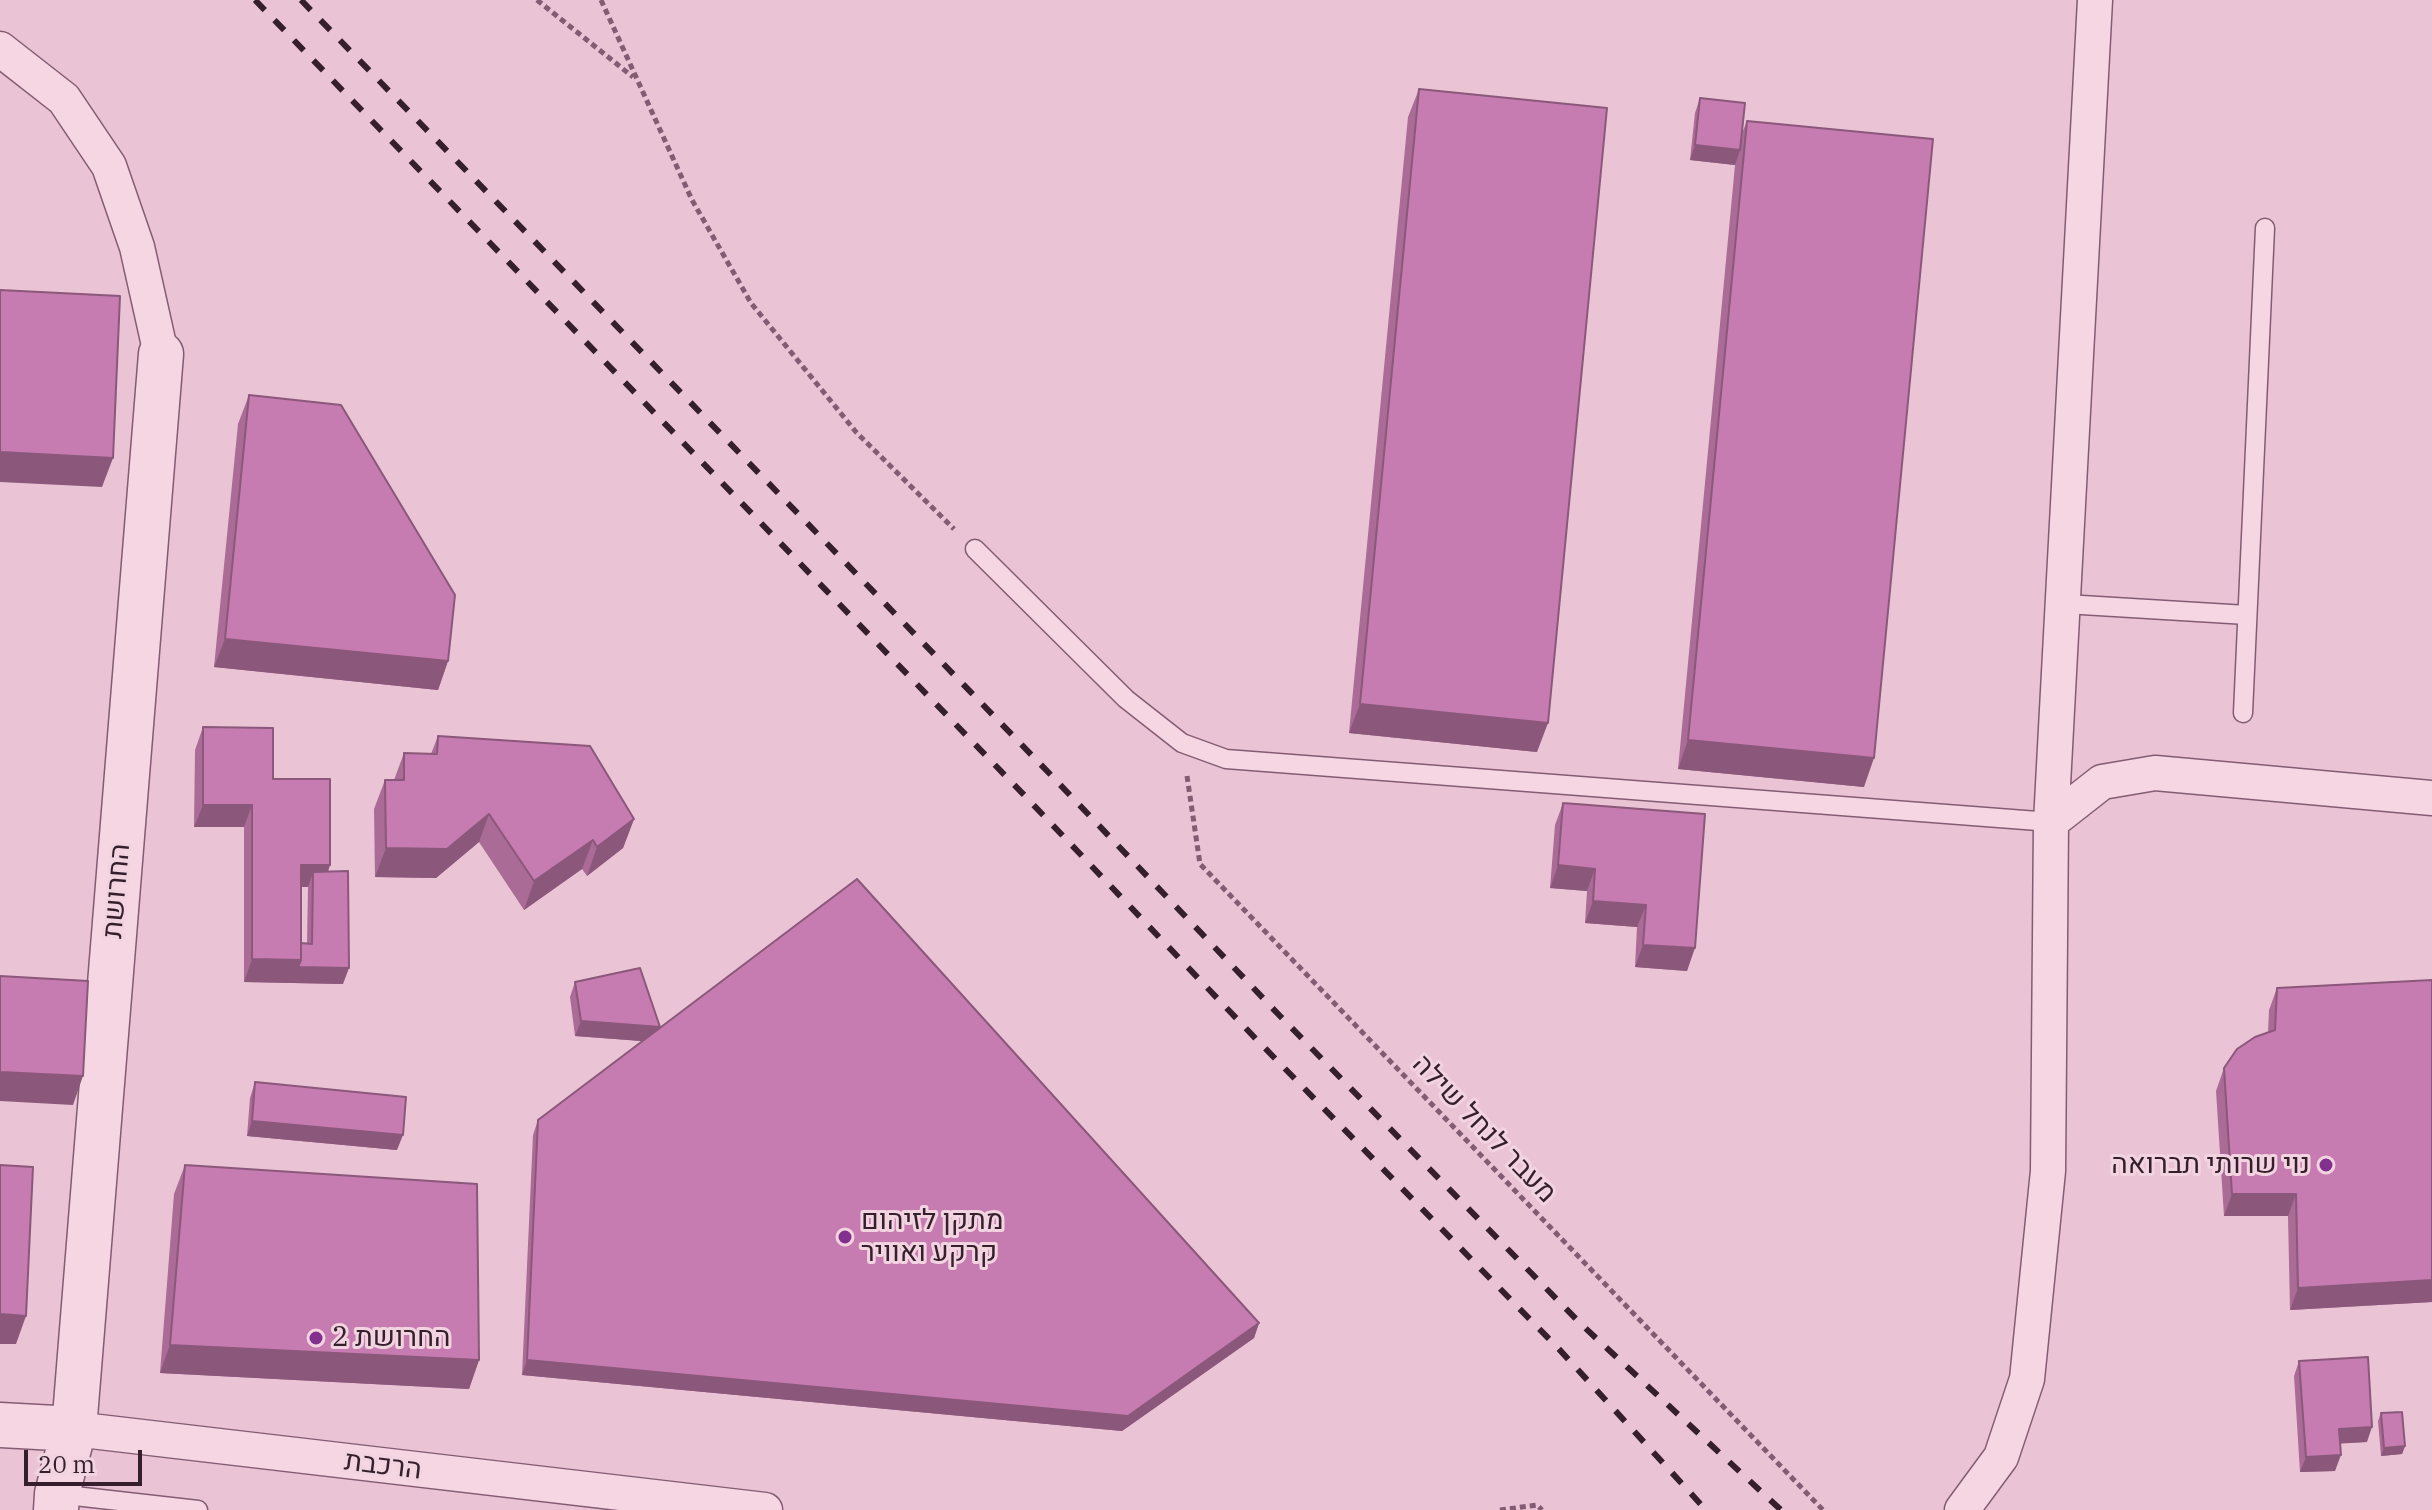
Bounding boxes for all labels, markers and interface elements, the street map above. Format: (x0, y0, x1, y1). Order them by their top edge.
street label: החרושת (96, 842, 138, 940)
street label: מעבר לנחל שילה (1405, 1048, 1563, 1210)
place label: נוי שרותי תברואה (2111, 1148, 2310, 1182)
marker: נוי שרותי תברואה (2317, 1156, 2335, 1174)
place label: מתקן לזיהום קרקע ואוויר (861, 1204, 1003, 1270)
marker: מתקן לזיהום קרקע ואוויר (836, 1228, 854, 1246)
place label: החרושת 2 (332, 1321, 450, 1355)
marker: החרושת 2 (307, 1329, 325, 1347)
scale bar (28, 1434, 146, 1484)
street label: הרכבת (342, 1445, 424, 1487)
text: 20 m (38, 1448, 95, 1480)

